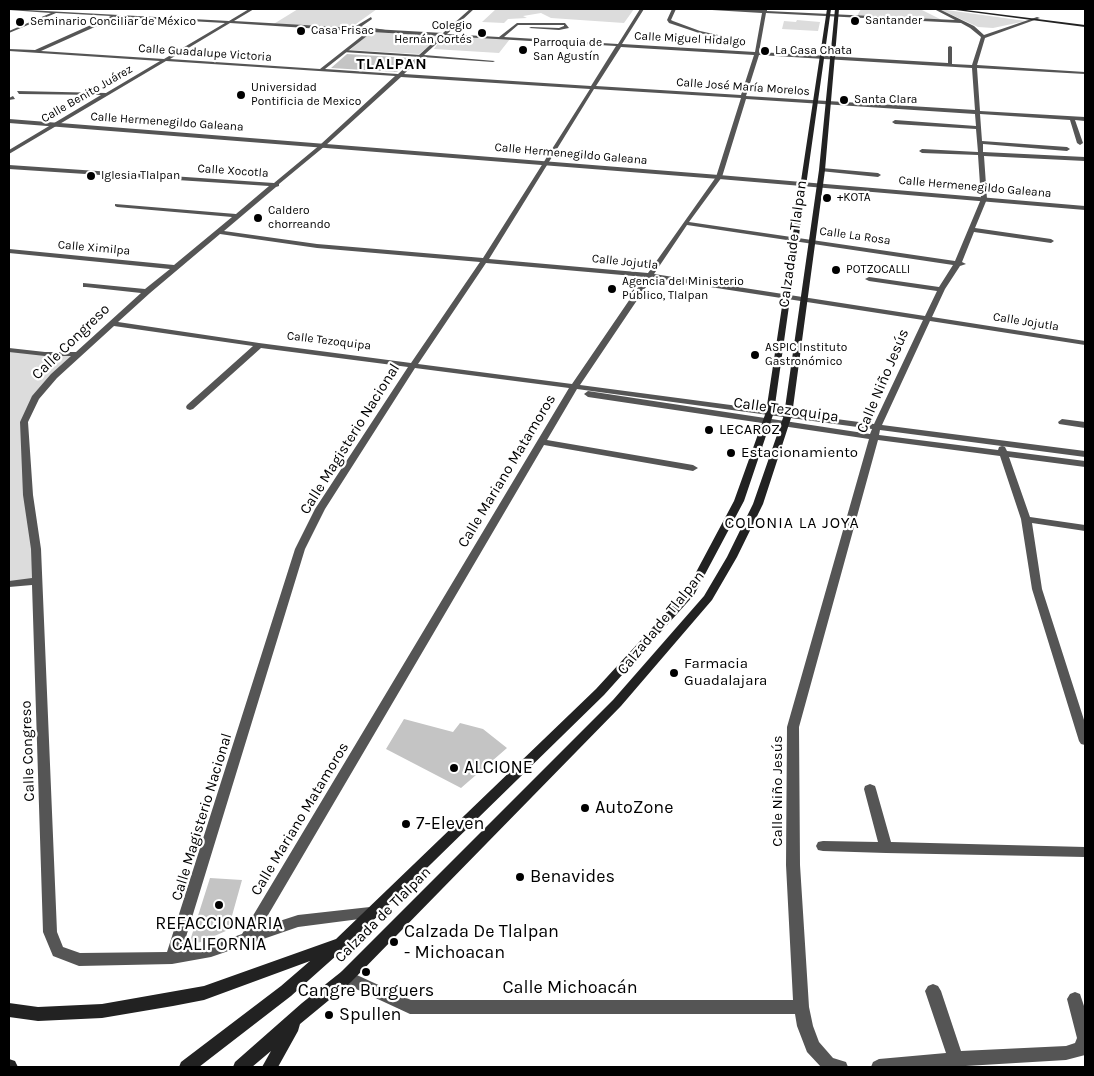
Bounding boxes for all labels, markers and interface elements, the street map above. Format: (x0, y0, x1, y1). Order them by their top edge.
place label: Santander (865, 14, 922, 28)
place label: Seminario Conciliar de México (30, 15, 196, 29)
marker: Santander (849, 15, 861, 27)
marker: Seminario Conciliar de México (14, 16, 26, 28)
place label: Colegio Hernán Cortés (394, 19, 472, 47)
place label: Casa Frisac (311, 24, 374, 38)
marker: Casa Frisac (295, 25, 307, 37)
marker: Colegio Hernán Cortés (476, 27, 488, 39)
street label: Calle Miguel Hidalgo (634, 29, 746, 49)
place label: Parroquia de San Agustín (533, 36, 602, 64)
street label: Calle Guadalupe Victoria (138, 41, 272, 65)
marker: Parroquia de San Agustín (517, 44, 529, 56)
place label: La Casa Chata (775, 44, 852, 58)
marker: La Casa Chata (759, 45, 771, 57)
district label: TLALPAN (355, 54, 429, 74)
street label: Calle Benito Juárez (39, 62, 135, 126)
street label: Calle José María Morelos (676, 75, 810, 99)
place label: Universidad Pontificia de Mexico (251, 81, 361, 109)
marker: Universidad Pontificia de Mexico (235, 89, 247, 101)
place label: Santa Clara (854, 93, 917, 107)
marker: Santa Clara (838, 94, 850, 106)
street label: Calle Hermenegildo Galeana (90, 109, 244, 135)
street label: Calle Hermenegildo Galeana (494, 140, 648, 168)
street label: Calle Xocotla (197, 161, 269, 181)
place label: Iglesia Tlalpan (101, 169, 180, 183)
marker: Iglesia Tlalpan (85, 170, 97, 182)
street label: Calle Hermenegildo Galeana (898, 173, 1052, 201)
street label: Calzada de Tlalpan (775, 179, 811, 309)
place label: +KOTA (837, 191, 871, 205)
marker: +KOTA (821, 192, 833, 204)
place label: Caldero chorreando (268, 204, 330, 232)
marker: Caldero chorreando (252, 212, 264, 224)
street label: Calle La Rosa (819, 224, 891, 248)
street label: Calle Ximilpa (57, 238, 131, 258)
street label: Calle Jojutla (591, 251, 659, 273)
place label: POTZOCALLI (846, 263, 910, 277)
marker: POTZOCALLI (830, 264, 842, 276)
place label: Agencia del Ministerio Público, Tlalpan (622, 275, 744, 303)
marker: Agencia del Ministerio Público, Tlalpan (606, 283, 618, 295)
street label: Calle Congreso (28, 300, 114, 384)
street label: Calle Jojutla (992, 310, 1060, 334)
street label: Calle Niño Jesús (853, 326, 913, 436)
street label: Calle Tezoquipa (286, 329, 372, 353)
place label: ASPIC Instituto Gastronómico (765, 341, 847, 369)
marker: ASPIC Instituto Gastronómico (749, 349, 761, 361)
street label: Calle Magisterio Nacional (296, 360, 404, 518)
street label: Calle Mariano Matamoros (454, 391, 560, 551)
street label: Calle Tezoquipa (732, 394, 840, 426)
place label: LECAROZ (719, 421, 780, 439)
marker: LECAROZ (703, 424, 715, 436)
place label: Estacionamiento (741, 444, 858, 462)
marker: Estacionamiento (725, 447, 737, 459)
district label: COLONIA LA JOYA (723, 513, 861, 533)
street label: Calzada de Tlalpan (614, 568, 708, 678)
place label: Farmacia Guadalajara (684, 655, 767, 690)
marker: Farmacia Guadalajara (668, 667, 680, 679)
street label: Calle Congreso (17, 700, 39, 802)
street label: Calle Magisterio Nacional (168, 731, 236, 903)
street label: Calle Niño Jesús (769, 735, 787, 847)
street label: Calle Mariano Matamoros (247, 739, 353, 899)
place label: ALCIONE (464, 757, 533, 779)
marker: ALCIONE (448, 762, 460, 774)
place label: AutoZone (595, 797, 673, 819)
marker: AutoZone (579, 802, 591, 814)
place label: 7-Eleven (416, 813, 484, 835)
marker: 7-Eleven (400, 818, 412, 830)
street label: Calzada de Tlalpan (331, 863, 435, 967)
place label: Benavides (530, 866, 615, 888)
marker: Benavides (514, 871, 526, 883)
marker: REFACCIONARIA CALIFORNIA (213, 899, 225, 911)
place label: REFACCIONARIA CALIFORNIA (155, 913, 283, 956)
place label: Calzada De Tlalpan - Michoacan (404, 921, 559, 964)
marker: Calzada De Tlalpan - Michoacan (388, 936, 400, 948)
marker: Cangre Burguers (360, 966, 372, 978)
street label: Calle Michoacán (502, 977, 638, 999)
place label: Cangre Burguers (298, 980, 434, 1002)
place label: Spullen (339, 1004, 401, 1026)
marker: Spullen (323, 1009, 335, 1021)

